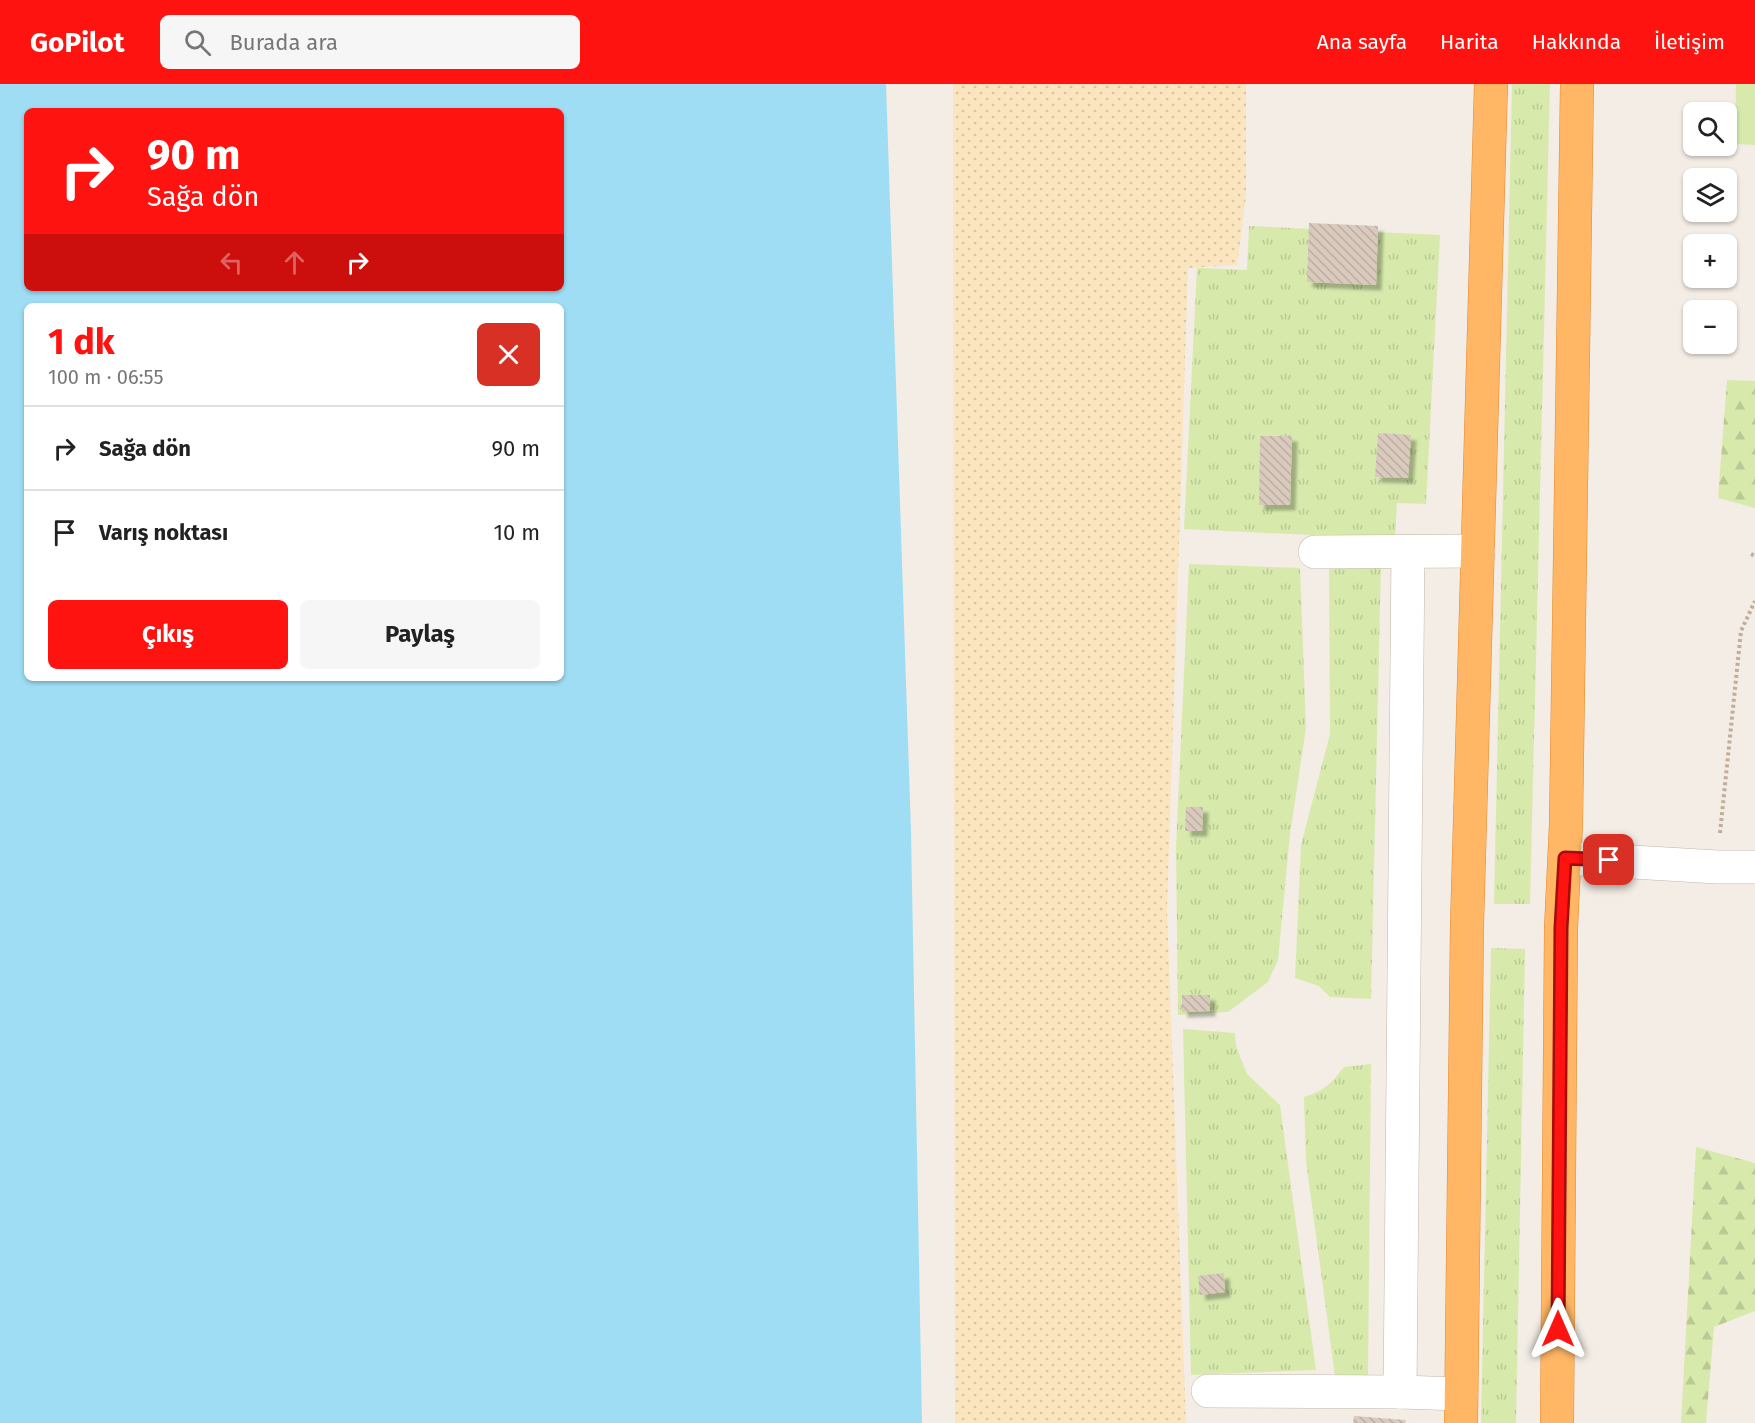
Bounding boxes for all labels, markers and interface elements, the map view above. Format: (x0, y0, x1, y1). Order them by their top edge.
search box (160, 15, 580, 69)
text: GoPilot (30, 26, 124, 59)
icon: search (181, 26, 214, 59)
text: Burada ara (229, 29, 338, 56)
text: Ana sayfa (1317, 29, 1407, 55)
text: Harita (1440, 29, 1499, 55)
text: Hakkında (1532, 29, 1621, 55)
text: İletişim (1654, 29, 1725, 55)
map controls (1683, 102, 1737, 354)
button: search (1683, 102, 1737, 156)
text: 90 m (147, 130, 241, 180)
icon: right (48, 132, 126, 210)
button: layers (1683, 168, 1737, 222)
text: Sağa dön (147, 181, 259, 213)
button: + (1683, 234, 1737, 288)
icon: left (215, 246, 248, 279)
icon: ahead (278, 246, 311, 279)
icon: right (341, 246, 374, 279)
button: − (1683, 300, 1737, 354)
text: 1 dk (48, 320, 115, 364)
button: close (477, 323, 540, 386)
text: 100 m · 06:55 (48, 365, 163, 389)
icon: right (48, 432, 81, 465)
text: Sağa dön (99, 435, 191, 462)
text: 90 m (491, 435, 540, 462)
icon: arrive (48, 516, 81, 549)
text: Varış noktası (99, 519, 228, 546)
text: 10 m (494, 519, 540, 546)
button: Çıkış (48, 600, 288, 669)
button: Paylaş (300, 600, 540, 669)
pin (1583, 834, 1634, 885)
icon: arrive (1592, 843, 1625, 876)
position arrow (1526, 1297, 1590, 1361)

